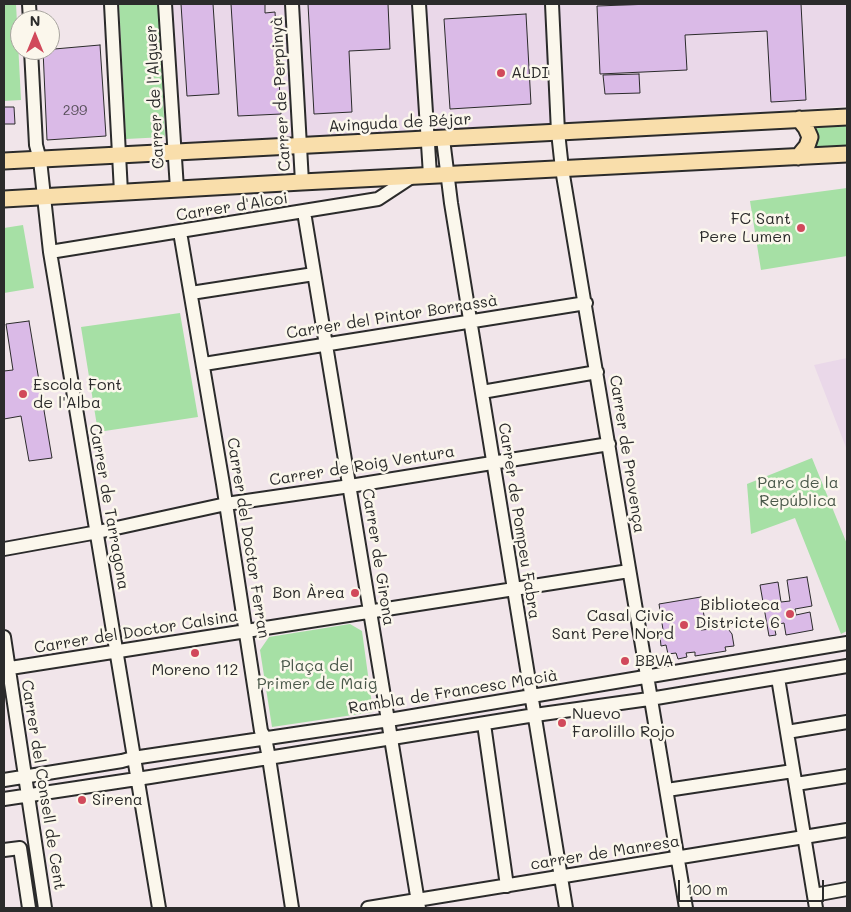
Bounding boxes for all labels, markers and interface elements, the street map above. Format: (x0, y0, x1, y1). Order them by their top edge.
north arrow (10, 10, 60, 60)
text: N (30, 11, 40, 30)
street label: Carrer de Perpinyà (267, 16, 295, 172)
street label: Carrer de l'Alguer (142, 24, 168, 170)
place label: ALDI (511, 63, 548, 83)
marker: ALDI (495, 67, 507, 79)
house number: 299 (63, 103, 87, 119)
street label: Avinguda de Béjar (328, 110, 472, 136)
street label: Carrer d'Alcoi (175, 189, 289, 225)
place label: FC Sant Pere Lumen (700, 209, 791, 247)
marker: FC Sant Pere Lumen (795, 222, 807, 234)
street label: Carrer del Pintor Borrassà (285, 291, 499, 343)
street label: Carrer de Provença (605, 374, 649, 534)
place label: Escola Font de l'Alba (33, 375, 122, 413)
marker: Escola Font de l'Alba (17, 388, 29, 400)
street label: Carrer de Pompeu Fabra (494, 421, 544, 621)
street label: Carrer de Tarragona (85, 423, 133, 591)
street label: Carrer del Doctor Ferran (223, 436, 273, 640)
street label: Carrer de Roig Ventura (268, 442, 456, 490)
park label: Parc de la República (757, 473, 839, 511)
street label: Carrer de Girona (358, 487, 398, 627)
place label: Bon Àrea (273, 583, 345, 603)
marker: Bon Àrea (349, 587, 361, 599)
place label: Biblioteca Districte 6 (695, 595, 780, 633)
street label: Carrer del Doctor Calsina (33, 606, 239, 658)
place label: Casal Civic Sant Pere Nord (552, 606, 674, 644)
marker: Biblioteca Districte 6 (784, 608, 796, 620)
marker: Casal Civic Sant Pere Nord (678, 619, 690, 631)
marker: Moreno 112 (189, 647, 201, 659)
place label: BBVA (635, 651, 674, 671)
marker: BBVA (619, 655, 631, 667)
park label: Plaça del Primer de Maig (257, 656, 377, 694)
place label: Moreno 112 (152, 660, 238, 680)
street label: Rambla de Francesc Macià (347, 666, 559, 718)
street label: Carrer del Consell de Cent (17, 678, 69, 892)
place label: Nuevo Farolillo Rojo (572, 704, 675, 742)
marker: Nuevo Farolillo Rojo (556, 717, 568, 729)
place label: Sirena (92, 790, 143, 810)
marker: Sirena (76, 794, 88, 806)
street label: carrer de Manresa (529, 832, 681, 874)
scale bar (681, 870, 827, 902)
text: 100 m (686, 879, 728, 899)

